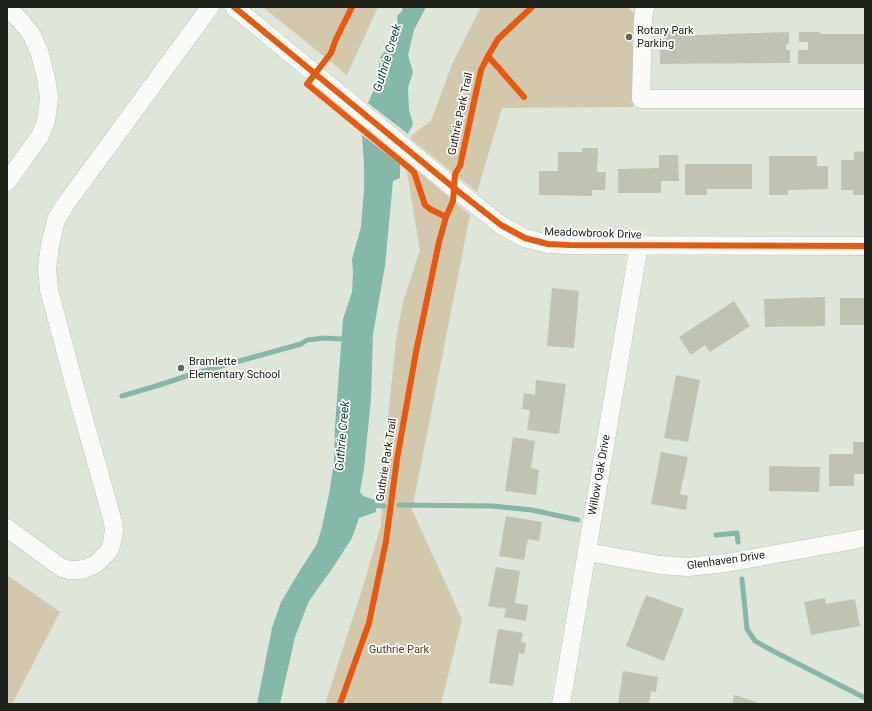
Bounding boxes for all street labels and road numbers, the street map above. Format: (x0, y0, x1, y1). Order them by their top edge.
street label: Guthrie Park Trail (446, 72, 476, 156)
street label: Meadowbrook Drive (544, 226, 642, 242)
street label: Guthrie Park Trail (374, 417, 400, 503)
street label: Willow Oak Drive (586, 434, 614, 516)
street label: Glenhaven Drive (686, 549, 766, 573)

